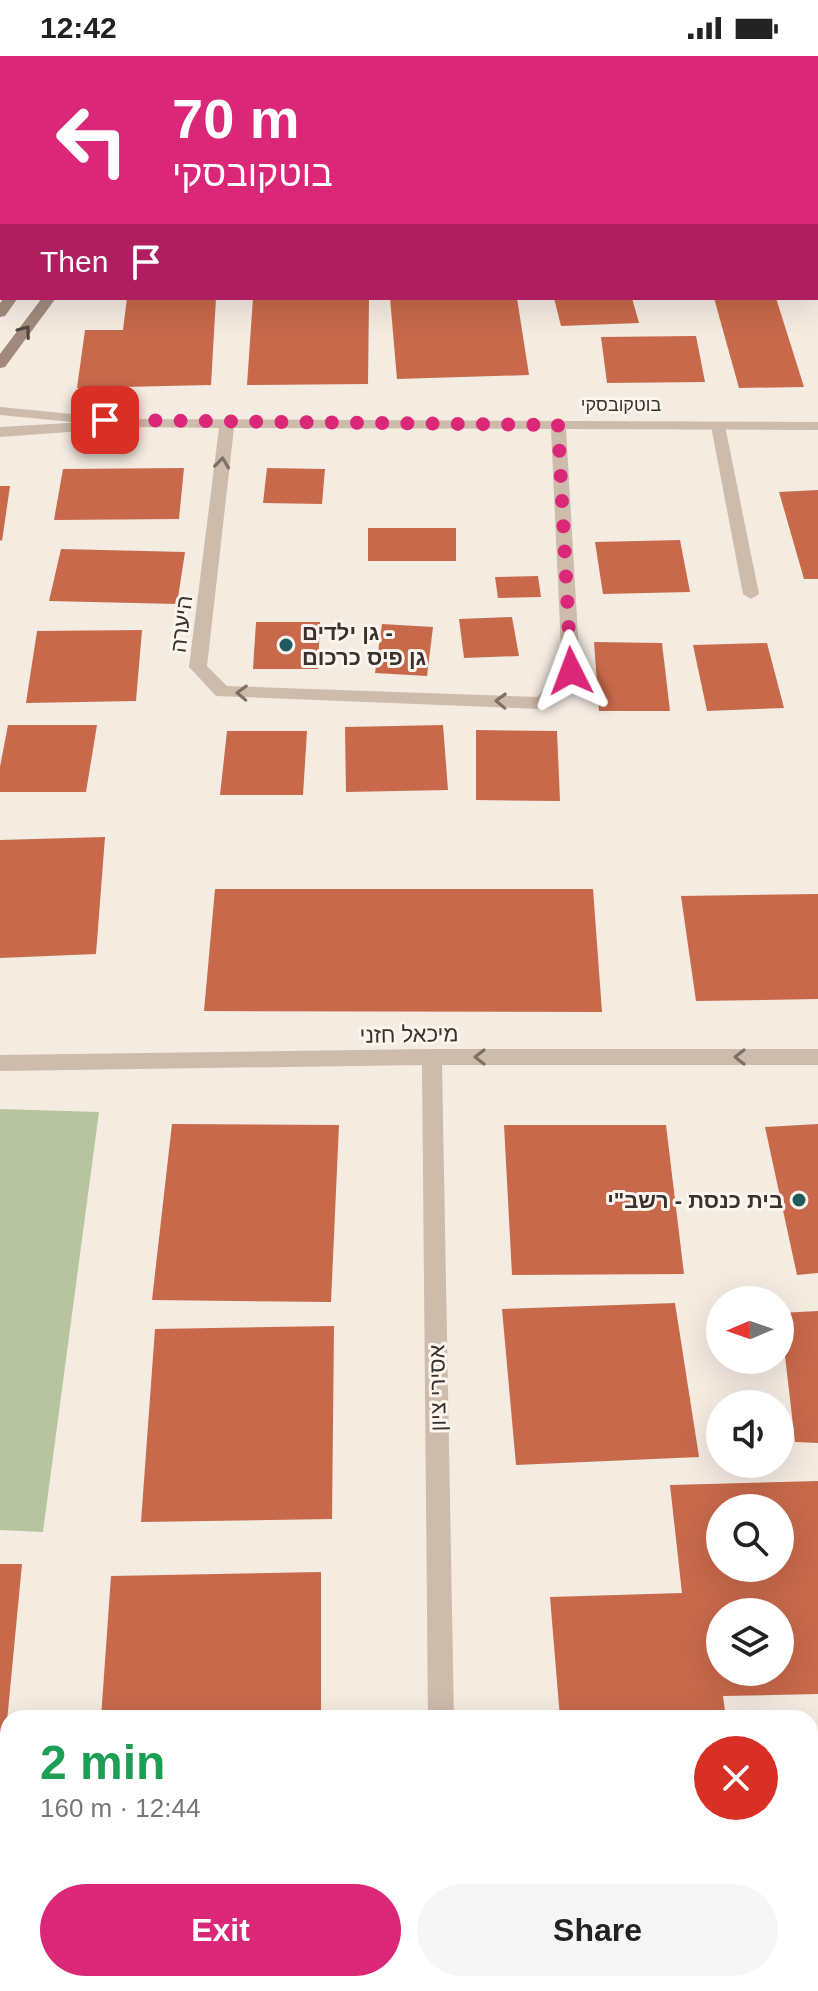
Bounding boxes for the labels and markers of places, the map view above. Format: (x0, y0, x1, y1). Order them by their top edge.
pin (71, 386, 139, 454)
place label: גן ילדים - גן פיס כרכום (302, 620, 426, 670)
marker: גן ילדים - גן פיס כרכום (277, 636, 295, 654)
place label: בית כנסת - רשב"י (607, 1188, 783, 1213)
marker: בית כנסת - רשב"י (790, 1191, 808, 1209)

